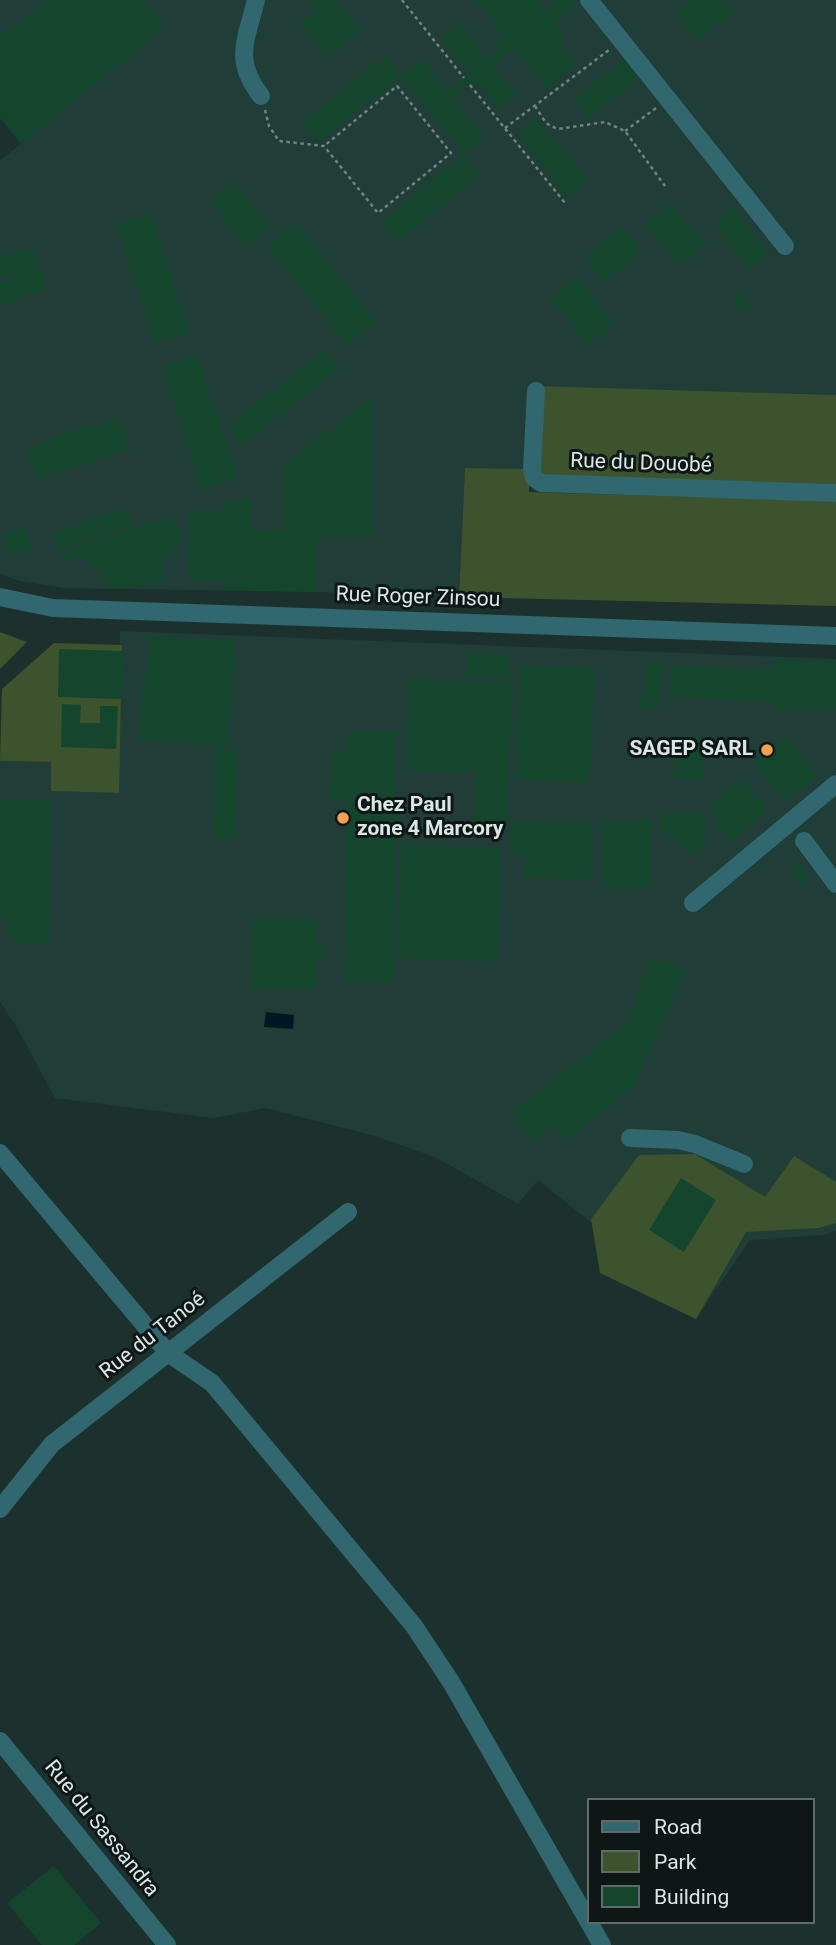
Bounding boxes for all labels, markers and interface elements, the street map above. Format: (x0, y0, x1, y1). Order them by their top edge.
street label: Rue du Douobé (570, 449, 712, 479)
street label: Rue Roger Zinsou (335, 583, 501, 613)
place label: SAGEP SARL (629, 737, 753, 763)
marker: SAGEP SARL (759, 742, 775, 758)
place label: Chez Paul zone 4 Marcory (357, 793, 503, 843)
marker: Chez Paul zone 4 Marcory (335, 810, 351, 826)
street label: Rue du Tanoé (95, 1287, 211, 1385)
street label: Rue du Sassandra (38, 1756, 164, 1902)
legend (588, 1798, 815, 1924)
text: Road (654, 1815, 702, 1839)
text: Park (654, 1850, 696, 1874)
text: Building (654, 1885, 729, 1909)

